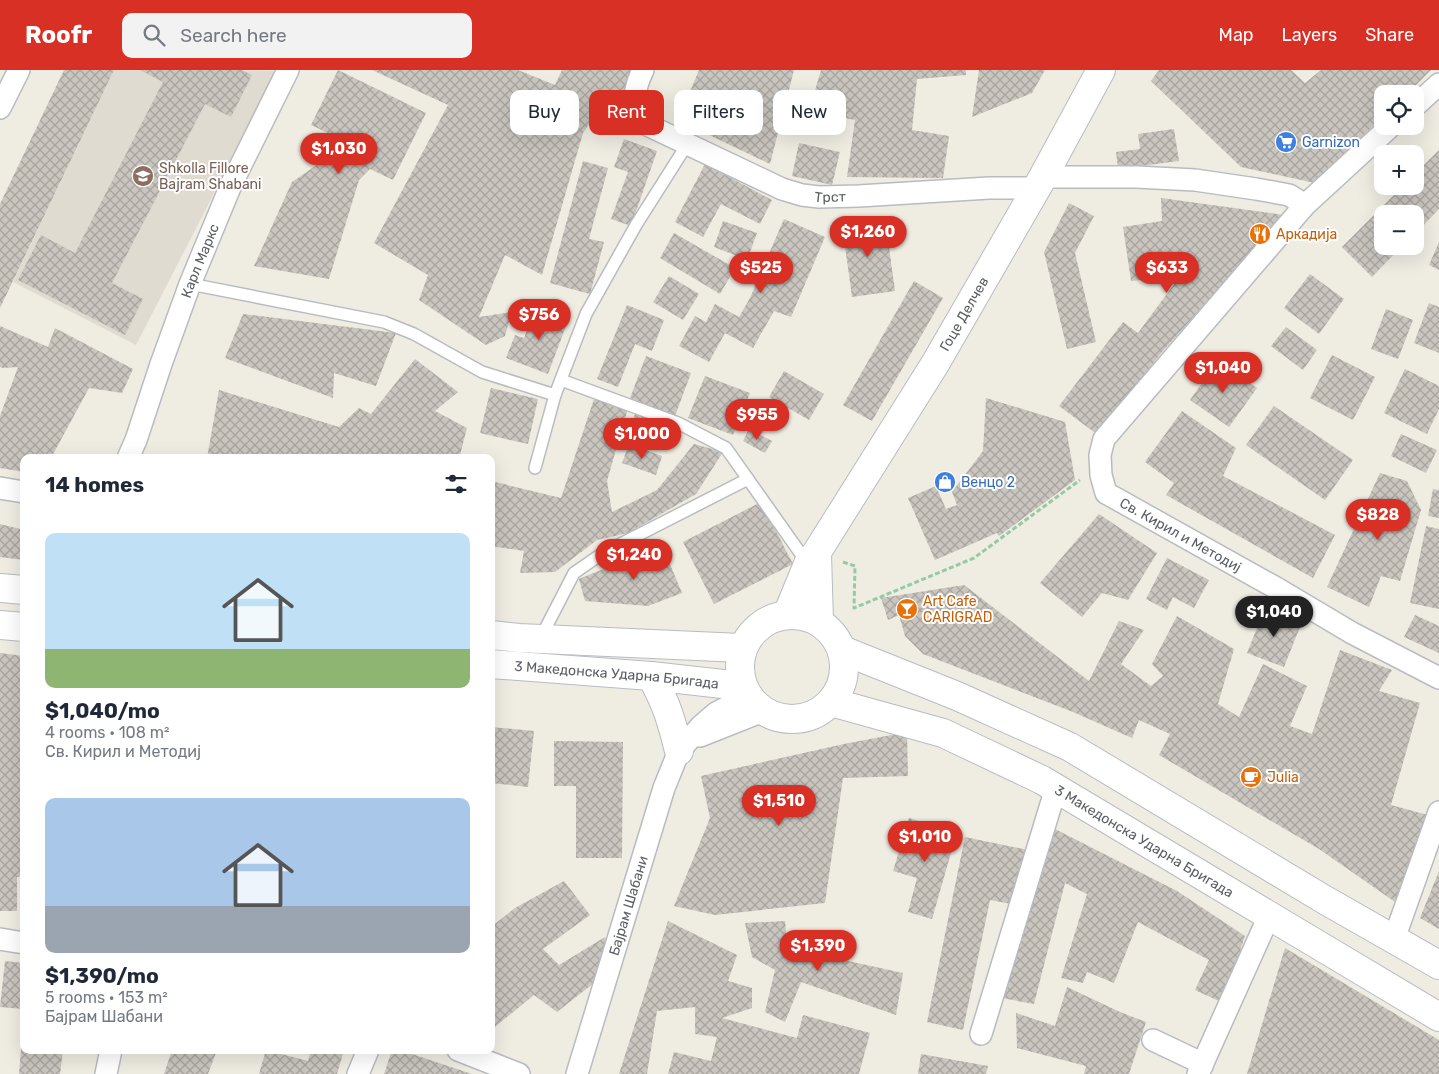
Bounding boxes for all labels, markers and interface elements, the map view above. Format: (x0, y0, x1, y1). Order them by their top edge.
search box (122, 13, 472, 58)
text: Roofr (25, 21, 92, 49)
icon: search (140, 21, 168, 49)
text: Search here (180, 24, 287, 47)
text: Map (1219, 24, 1254, 46)
text: Layers (1282, 24, 1337, 46)
text: Share (1365, 24, 1414, 46)
map controls (1374, 85, 1424, 255)
button: locate (1374, 85, 1424, 135)
chip: Buy (510, 90, 579, 135)
chip: Rent (589, 90, 664, 135)
chip: Filters (674, 90, 763, 135)
chip: New (773, 90, 846, 135)
supermarket icon: Garnizon (1274, 130, 1298, 154)
pin: $1,030 (298, 132, 380, 175)
place label: Garnizon (1302, 134, 1360, 151)
text: $1,030 (311, 139, 367, 158)
button: + (1374, 145, 1424, 195)
place label: Shkolla Fillore Bajram Shabani (159, 160, 261, 193)
school or university icon: Shkolla Fillore Bajram Shabani (131, 164, 155, 188)
street label: Трст (813, 188, 846, 206)
button: − (1374, 205, 1424, 255)
pin: $1,260 (827, 216, 909, 258)
street label: Карл Маркс (177, 221, 223, 300)
text: $1,260 (841, 222, 895, 241)
restaurant icon: Аркадија (1248, 222, 1272, 246)
place label: Аркадија (1276, 226, 1337, 243)
pin: $525 (731, 252, 791, 294)
pin: $633 (1137, 252, 1197, 294)
text: $525 (740, 258, 782, 277)
text: $633 (1146, 258, 1188, 277)
street label: Гоце Делчев (936, 274, 992, 354)
pin: $756 (509, 298, 569, 341)
text: $756 (519, 305, 559, 324)
pin: $1,040 (1182, 352, 1264, 394)
text: $1,040 (1195, 358, 1251, 377)
pin: $955 (727, 398, 787, 441)
text: $955 (736, 405, 778, 424)
pin: $1,000 (601, 418, 683, 460)
text: $1,000 (614, 424, 670, 443)
icon: filters (442, 470, 470, 498)
shop icon: Венцо 2 (933, 470, 957, 494)
text: 14 homes (45, 472, 144, 497)
place label: Венцо 2 (961, 474, 1015, 491)
street label: Св. Кирил и Методиј (1117, 494, 1245, 575)
pin: $828 (1348, 498, 1408, 541)
text: $828 (1357, 505, 1399, 524)
pin: $1,240 (593, 538, 675, 581)
text: $1,240 (606, 545, 662, 564)
icon: home (213, 565, 303, 655)
place label: Art Cafe CARIGRAD (923, 593, 992, 626)
pin: $1,040 (1233, 596, 1315, 638)
bar icon: Art Cafe CARIGRAD (895, 597, 919, 621)
text: $1,040 (1246, 602, 1302, 621)
street label: 3 Македонска Ударна Бригада (514, 657, 720, 692)
text: $1,040/mo (45, 698, 160, 723)
text: 4 rooms · 108 m² (45, 723, 169, 742)
text: Св. Кирил и Методиј (45, 742, 201, 761)
cafe icon: Julia (1239, 765, 1263, 789)
place label: Julia (1267, 769, 1299, 786)
street label: 3 Македонска Ударна Бригада (1052, 781, 1237, 901)
pin: $1,510 (738, 784, 820, 827)
text: $1,510 (753, 791, 805, 810)
pin: $1,010 (884, 820, 966, 863)
text: $1,010 (899, 827, 951, 846)
icon: home (213, 830, 303, 920)
street label: Бајрам Шабани (605, 854, 651, 958)
pin: $1,390 (777, 930, 859, 972)
text: $1,390 (791, 936, 845, 955)
text: $1,390/mo (45, 963, 159, 988)
text: 5 rooms · 153 m² (45, 988, 168, 1007)
text: Бајрам Шабани (45, 1007, 163, 1026)

